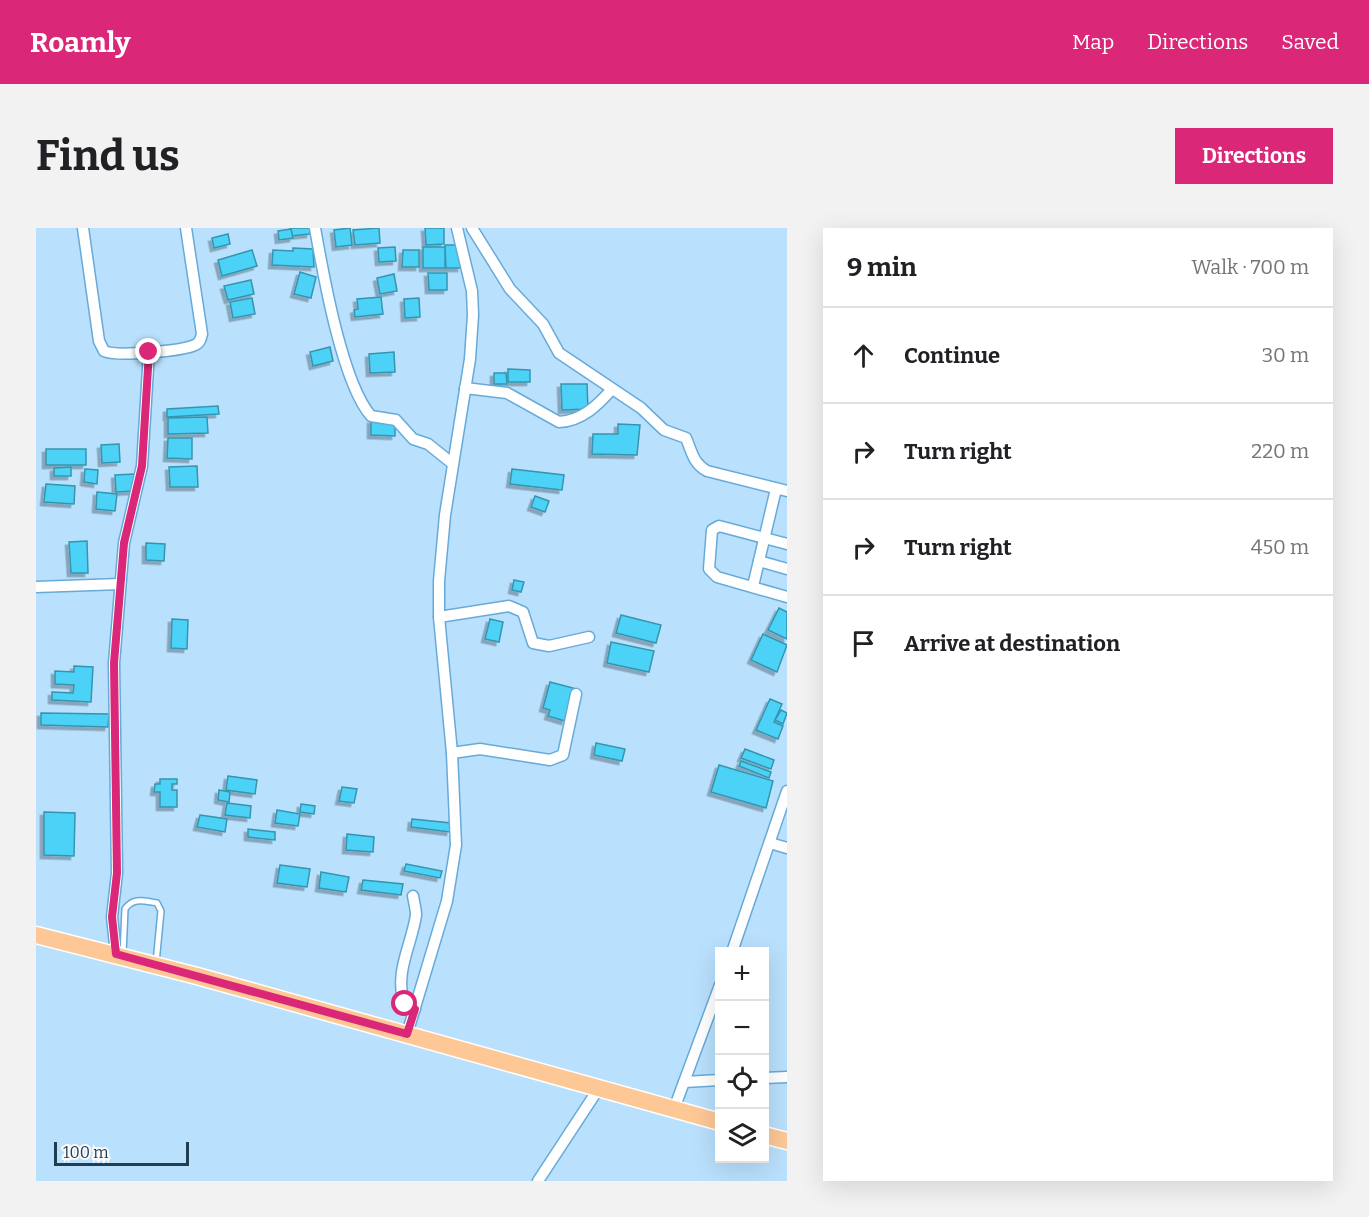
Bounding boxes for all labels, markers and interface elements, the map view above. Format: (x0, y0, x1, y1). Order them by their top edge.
text: Roamly (30, 26, 131, 59)
text: Map (1072, 29, 1114, 55)
text: Directions (1147, 29, 1248, 55)
text: Saved (1281, 29, 1339, 55)
button: Directions (1175, 128, 1333, 184)
text: Find us (36, 131, 180, 181)
text: 9 min (847, 252, 917, 283)
text: Walk · 700 m (1192, 255, 1309, 279)
route end (135, 338, 161, 364)
icon: ahead (847, 339, 880, 372)
text: Continue (904, 342, 1000, 369)
text: 30 m (1262, 343, 1309, 367)
icon: right (847, 435, 880, 468)
text: Turn right (904, 438, 1012, 465)
text: 220 m (1251, 439, 1309, 463)
icon: right (847, 531, 880, 564)
text: Turn right (904, 534, 1012, 561)
text: 450 m (1251, 535, 1309, 559)
icon: arrive (847, 627, 880, 660)
text: Arrive at destination (904, 630, 1120, 657)
map controls (715, 947, 769, 1163)
button: + (715, 947, 769, 1001)
route start (391, 990, 417, 1016)
button: − (715, 1001, 769, 1055)
button: locate (715, 1055, 769, 1109)
button: layers (715, 1109, 769, 1163)
scale bar (54, 1139, 189, 1166)
text: 100 m (63, 1143, 108, 1162)

